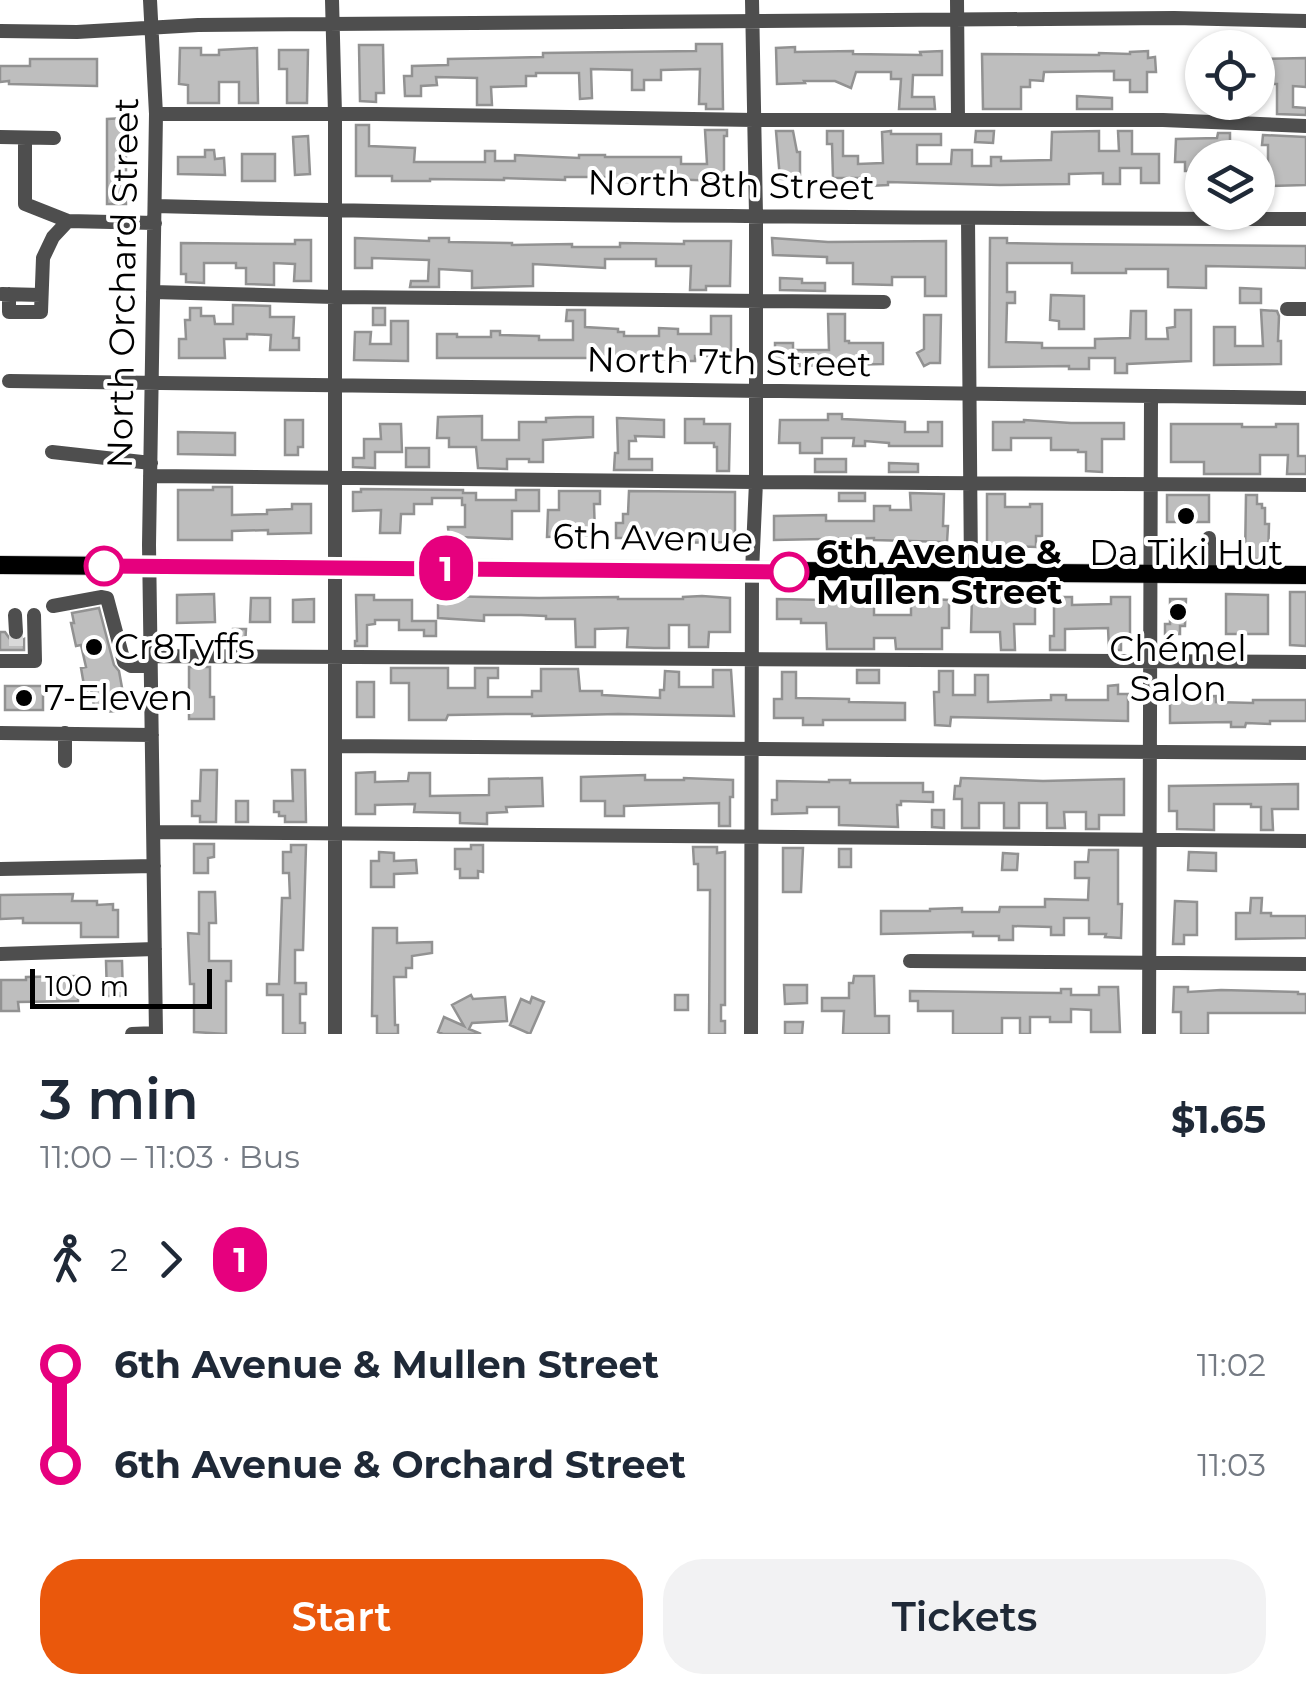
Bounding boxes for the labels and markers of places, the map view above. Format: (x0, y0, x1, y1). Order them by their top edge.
marker: Da Tiki Hut (1175, 505, 1197, 527)
place label: 6th Avenue & Mullen Street (816, 530, 1062, 613)
place label: Da Tiki Hut (1089, 531, 1283, 574)
unlabelled marker (85, 547, 123, 585)
marker: 6th Avenue & Mullen Street (770, 553, 808, 591)
marker: Chémel Salon (1167, 601, 1189, 623)
place label: Cr8Tyffs (114, 625, 255, 668)
place label: Chémel Salon (1109, 627, 1247, 710)
marker: Cr8Tyffs (83, 636, 105, 658)
place label: 7-Eleven (44, 676, 193, 719)
marker: 7-Eleven (13, 687, 35, 709)

